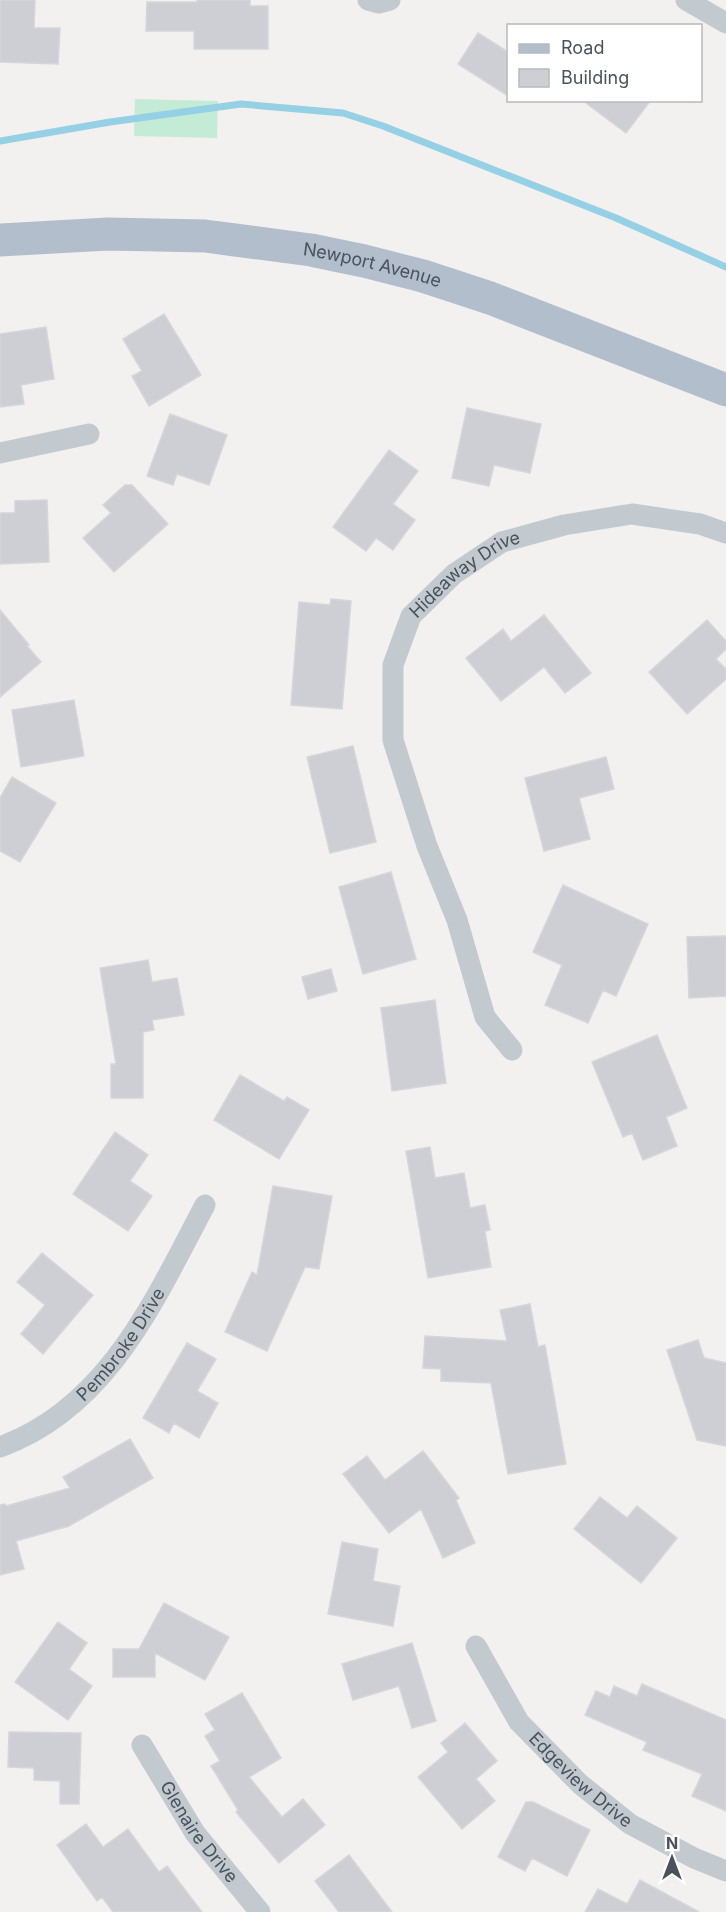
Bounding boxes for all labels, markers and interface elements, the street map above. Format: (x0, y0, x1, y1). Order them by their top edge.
legend (507, 24, 702, 102)
text: Road (561, 37, 604, 58)
text: Building (561, 67, 629, 88)
street label: Newport Avenue (302, 238, 444, 291)
street label: Hideaway Drive (405, 527, 522, 622)
street label: Pembroke Drive (72, 1284, 169, 1405)
street label: Edgeview Drive (525, 1728, 637, 1832)
street label: Glenaire Drive (156, 1777, 242, 1887)
north arrow (642, 1828, 702, 1888)
text: N (666, 1833, 678, 1853)

